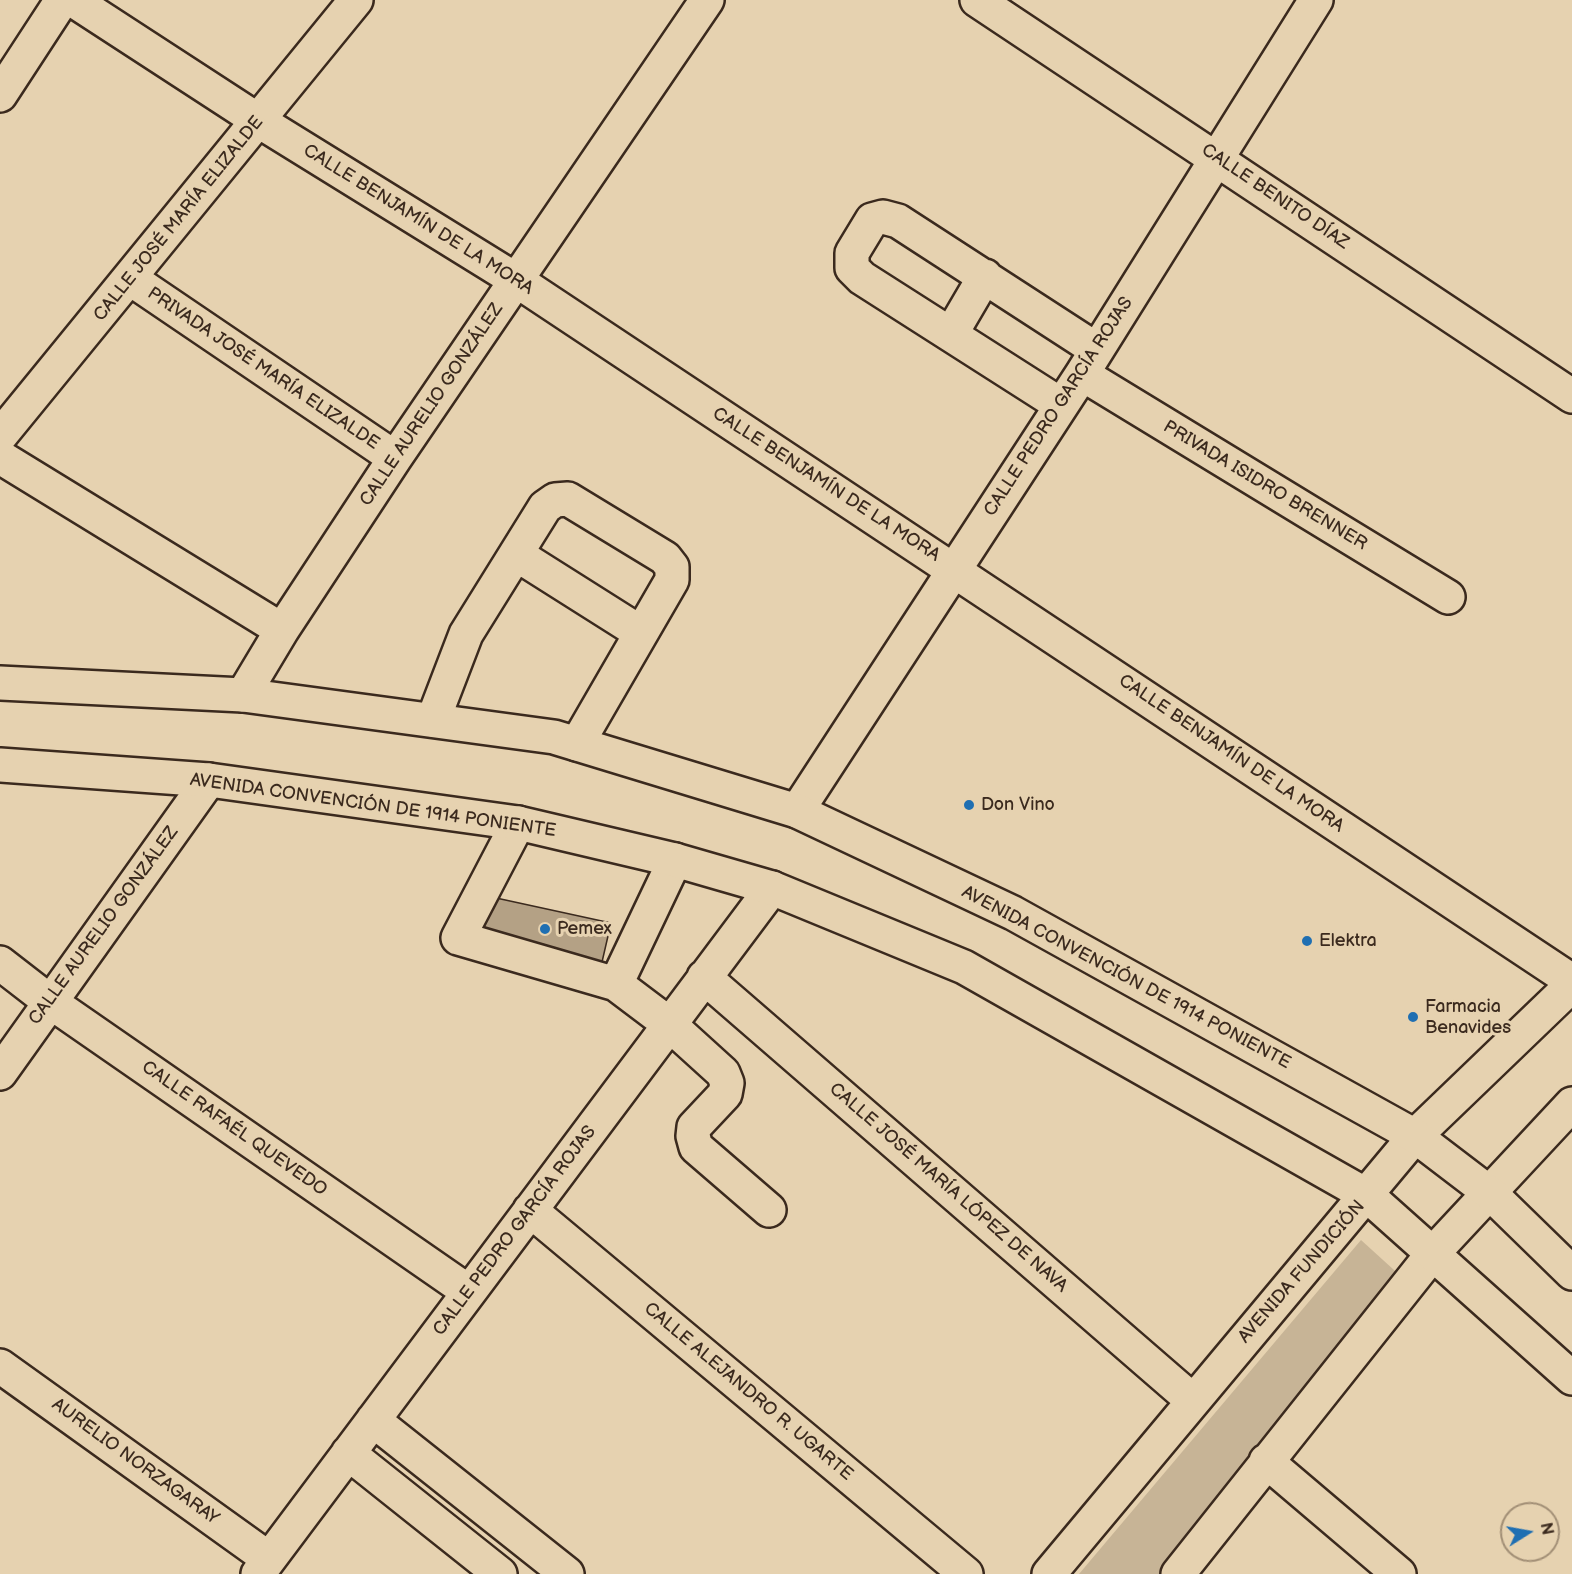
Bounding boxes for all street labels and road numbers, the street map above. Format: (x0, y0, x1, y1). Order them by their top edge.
street label: CALLE JOSÉ MARÍA ELIZALDE (90, 112, 268, 326)
street label: CALLE BENJAMÍN DE LA MORA (299, 140, 537, 300)
street label: CALLE BENITO DÍAZ (1197, 140, 1353, 254)
street label: PRIVADA JOSÉ MARÍA ELIZALDE (143, 283, 383, 455)
street label: CALLE PEDRO GARCÍA ROJAS (980, 293, 1138, 521)
street label: CALLE AURELIO GONZÁLEZ (356, 299, 508, 511)
street label: CALLE BENJAMÍN DE LA MORA (708, 403, 944, 567)
street label: PRIVADA ISIDRO BRENNER (1159, 416, 1371, 556)
street label: CALLE BENJAMÍN DE LA MORA (1114, 670, 1348, 838)
street label: AVENIDA CONVENCIÓN DE 1914 PONIENTE (188, 770, 558, 842)
street label: CALLE AURELIO GONZÁLEZ (25, 822, 183, 1030)
street label: AVENIDA CONVENCIÓN DE 1914 PONIENTE (958, 882, 1294, 1074)
street label: CALLE RAFAÉL QUEVEDO (137, 1057, 331, 1201)
street label: CALLE JOSÉ MARÍA LÓPEZ DE NAVA (824, 1079, 1072, 1297)
street label: CALLE PEDRO GARCÍA ROJAS (429, 1122, 601, 1340)
street label: AVENIDA FUNDICIÓN (1234, 1196, 1370, 1348)
street label: CALLE ALEJANDRO R. UGARTE (639, 1298, 857, 1486)
street label: AURELIO NORZAGARAY (47, 1394, 223, 1530)

